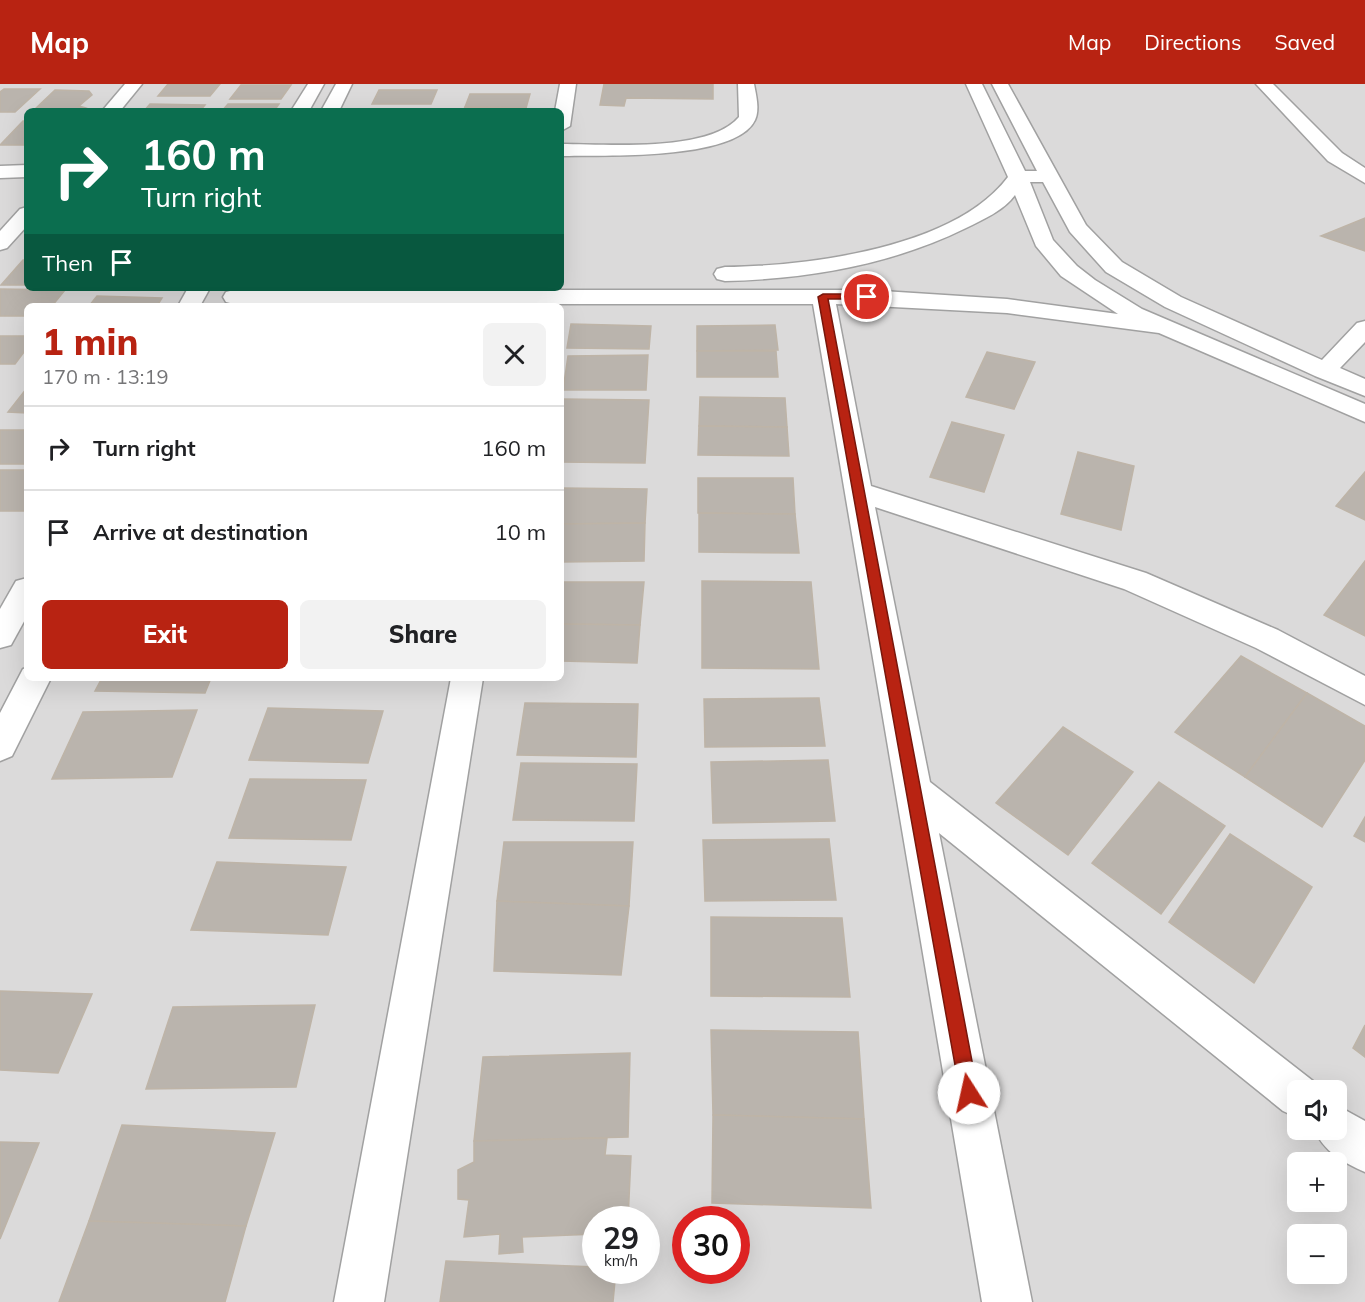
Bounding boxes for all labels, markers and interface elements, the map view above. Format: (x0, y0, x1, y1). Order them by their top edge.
text: Map (30, 25, 89, 60)
text: Map (1068, 29, 1111, 55)
text: Directions (1144, 29, 1241, 55)
text: Saved (1274, 29, 1335, 55)
text: 160 m (141, 128, 266, 181)
icon: right (42, 132, 120, 210)
text: Turn right (141, 180, 261, 214)
icon: arrive (105, 246, 138, 279)
text: Then (42, 249, 93, 277)
pin (841, 271, 892, 322)
icon: arrive (850, 280, 883, 313)
text: 1 min (42, 319, 138, 364)
button: close (483, 323, 546, 386)
text: 170 m · 13:19 (42, 364, 168, 389)
icon: right (42, 432, 75, 465)
text: Turn right (93, 434, 196, 462)
text: 160 m (481, 434, 546, 462)
icon: arrive (42, 516, 75, 549)
text: Arrive at destination (93, 518, 308, 546)
text: 10 m (495, 518, 546, 546)
button: Exit (42, 600, 288, 669)
button: Share (300, 600, 546, 669)
position arrow (937, 1061, 1001, 1125)
map controls (1287, 1080, 1347, 1284)
button: sound (1287, 1080, 1347, 1140)
button: + (1287, 1152, 1347, 1212)
speed limit sign: 30 (672, 1206, 750, 1284)
text: 29 (603, 1219, 639, 1257)
button: − (1287, 1224, 1347, 1284)
text: km/h (604, 1251, 638, 1270)

